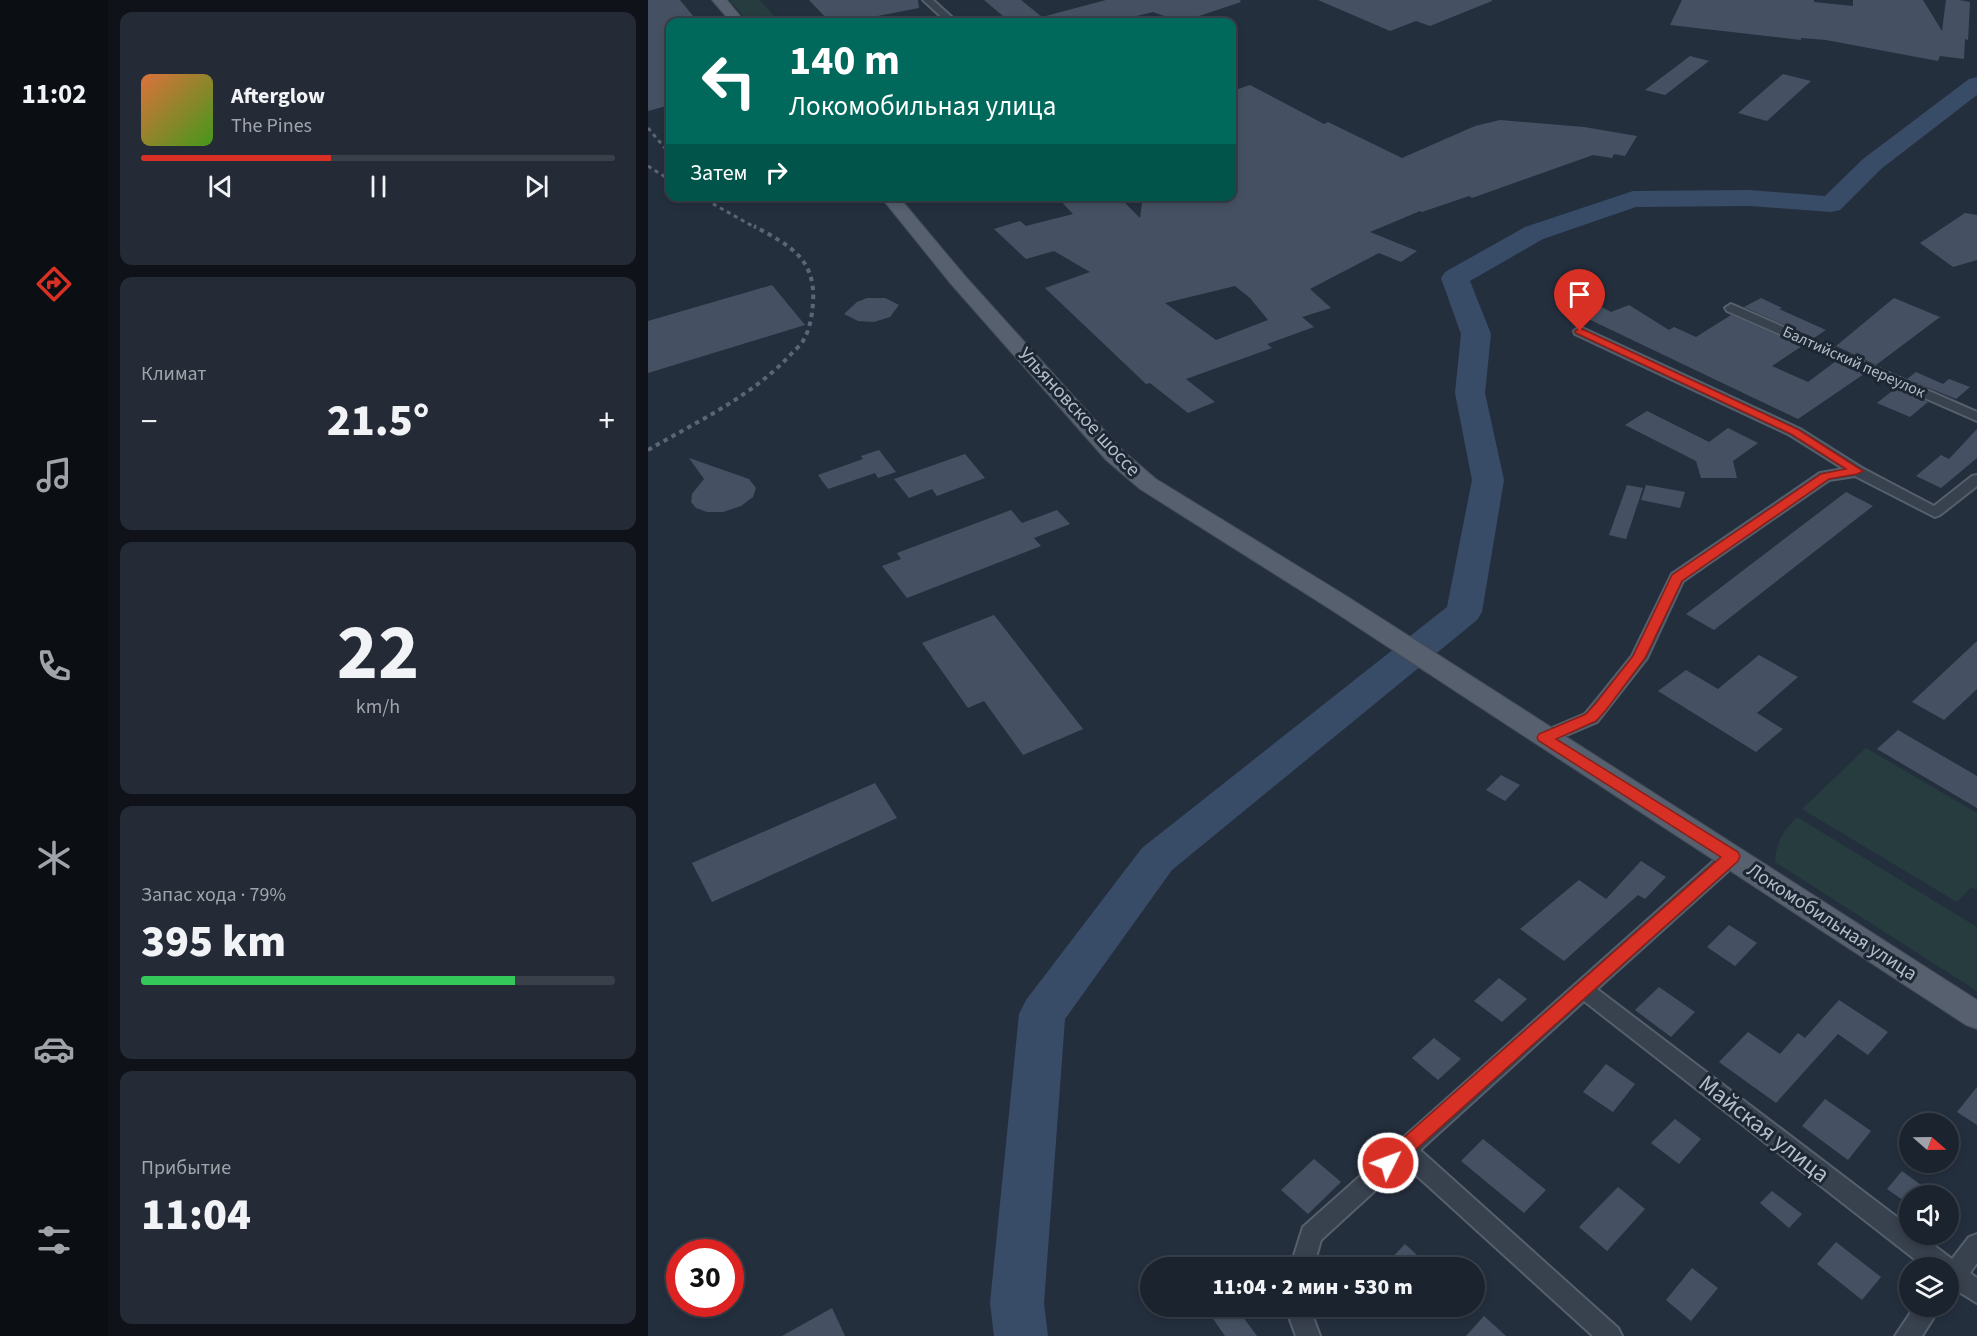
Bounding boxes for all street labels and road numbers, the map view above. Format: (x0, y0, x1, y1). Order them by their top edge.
street label: Балтийский переулок (1779, 321, 1929, 403)
street label: Ульяновское шоссе (1011, 341, 1147, 483)
street label: Локомобильная улица (1741, 856, 1923, 988)
street label: Майская улица (1691, 1067, 1837, 1191)

